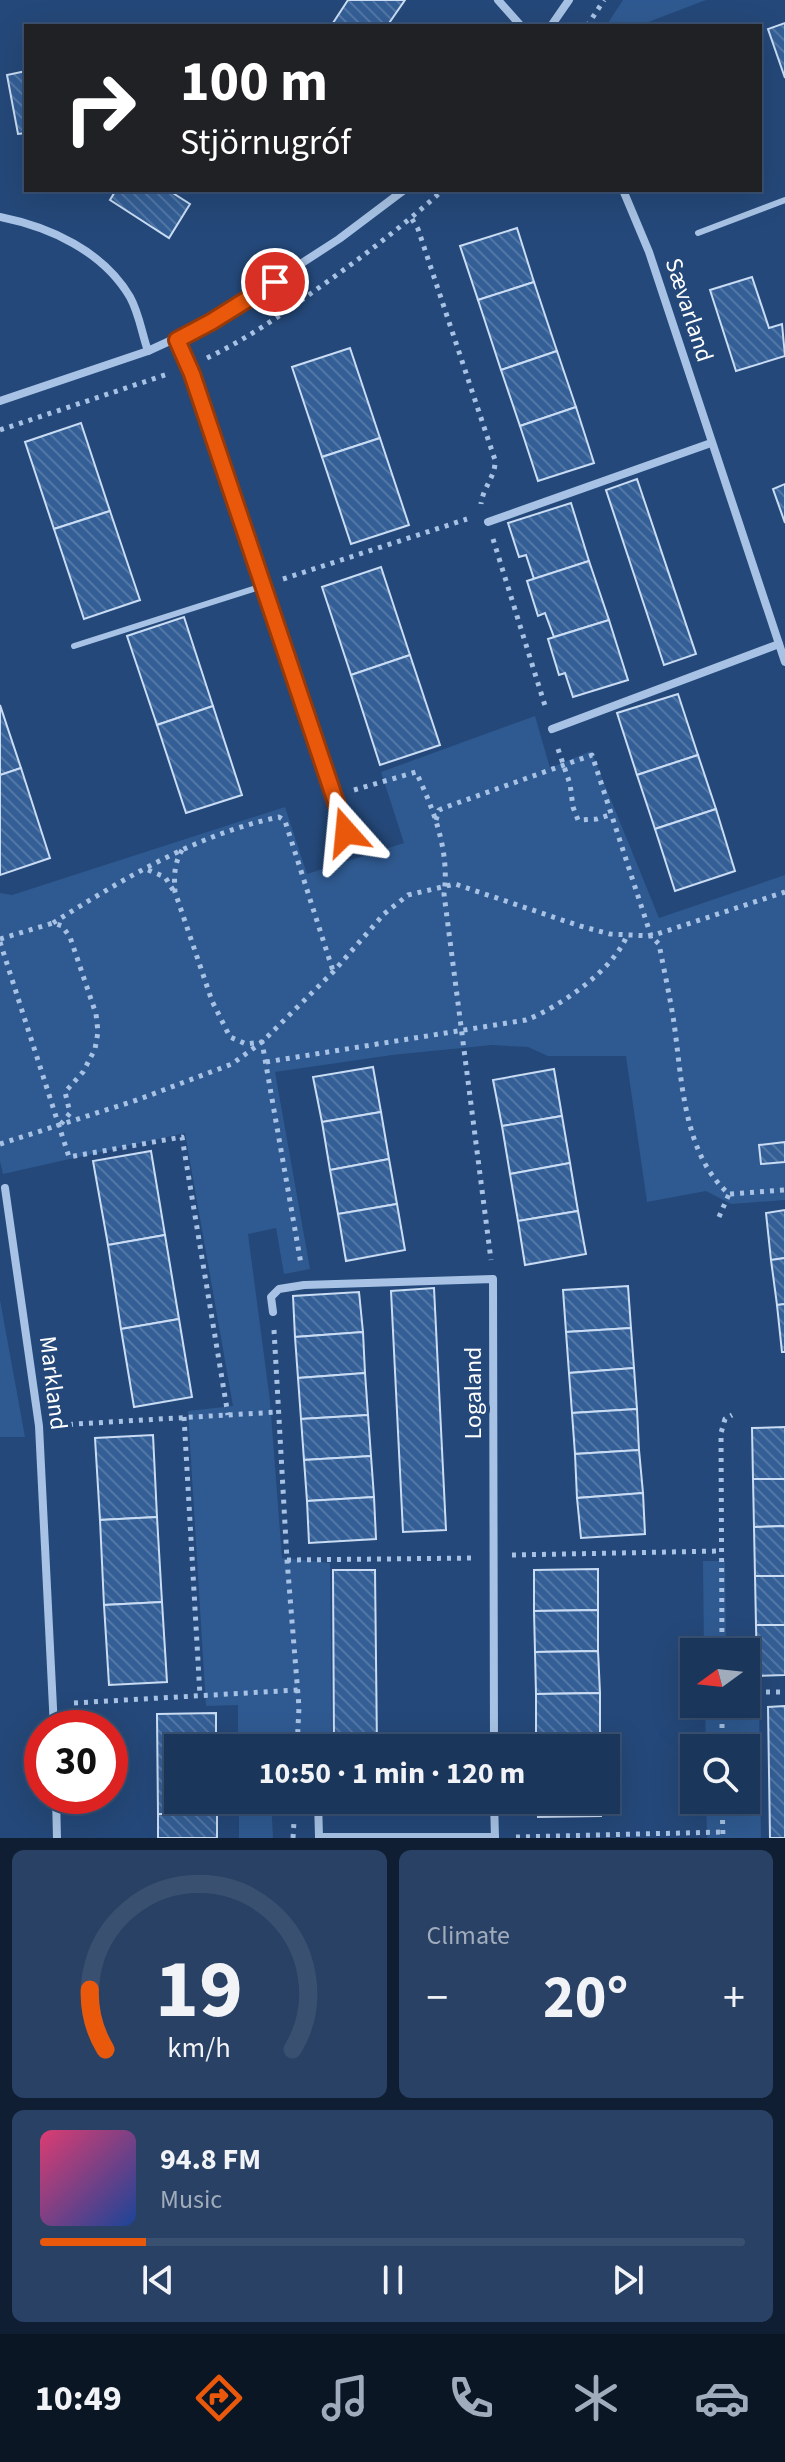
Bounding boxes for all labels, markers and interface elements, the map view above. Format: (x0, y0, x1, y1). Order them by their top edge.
text: 100 m (180, 43, 328, 122)
icon: right (48, 56, 152, 160)
text: Stjörnugróf (180, 117, 351, 168)
pin (241, 248, 309, 316)
street label: Sævarland (656, 254, 722, 366)
icon: arrive (253, 260, 297, 304)
position arrow (304, 790, 388, 874)
street label: Markland (30, 1334, 76, 1432)
street label: Logaland (456, 1347, 491, 1439)
north arrow (680, 1638, 760, 1718)
map controls (680, 1638, 760, 1814)
speed limit sign: 30 (24, 1710, 128, 1814)
button: search (680, 1734, 760, 1814)
text: 10:50 · 1 min · 120 m (259, 1752, 525, 1795)
text: Climate (427, 1917, 510, 1954)
text: 19 (155, 1931, 243, 2049)
text: 20° (543, 1956, 628, 2041)
text: − (427, 1967, 448, 2030)
text: + (723, 1967, 745, 2030)
text: km/h (168, 2028, 231, 2068)
text: 94.8 FM (160, 2138, 261, 2181)
text: Music (160, 2181, 222, 2218)
icon: previous (136, 2258, 180, 2302)
icon: pause (371, 2258, 415, 2302)
icon: next (606, 2258, 650, 2302)
icon: directions (191, 2370, 247, 2426)
icon: music (317, 2370, 373, 2426)
icon: phone (443, 2370, 499, 2426)
icon: climate (568, 2370, 624, 2426)
icon: car (694, 2370, 750, 2426)
text: 10:49 (35, 2373, 122, 2424)

